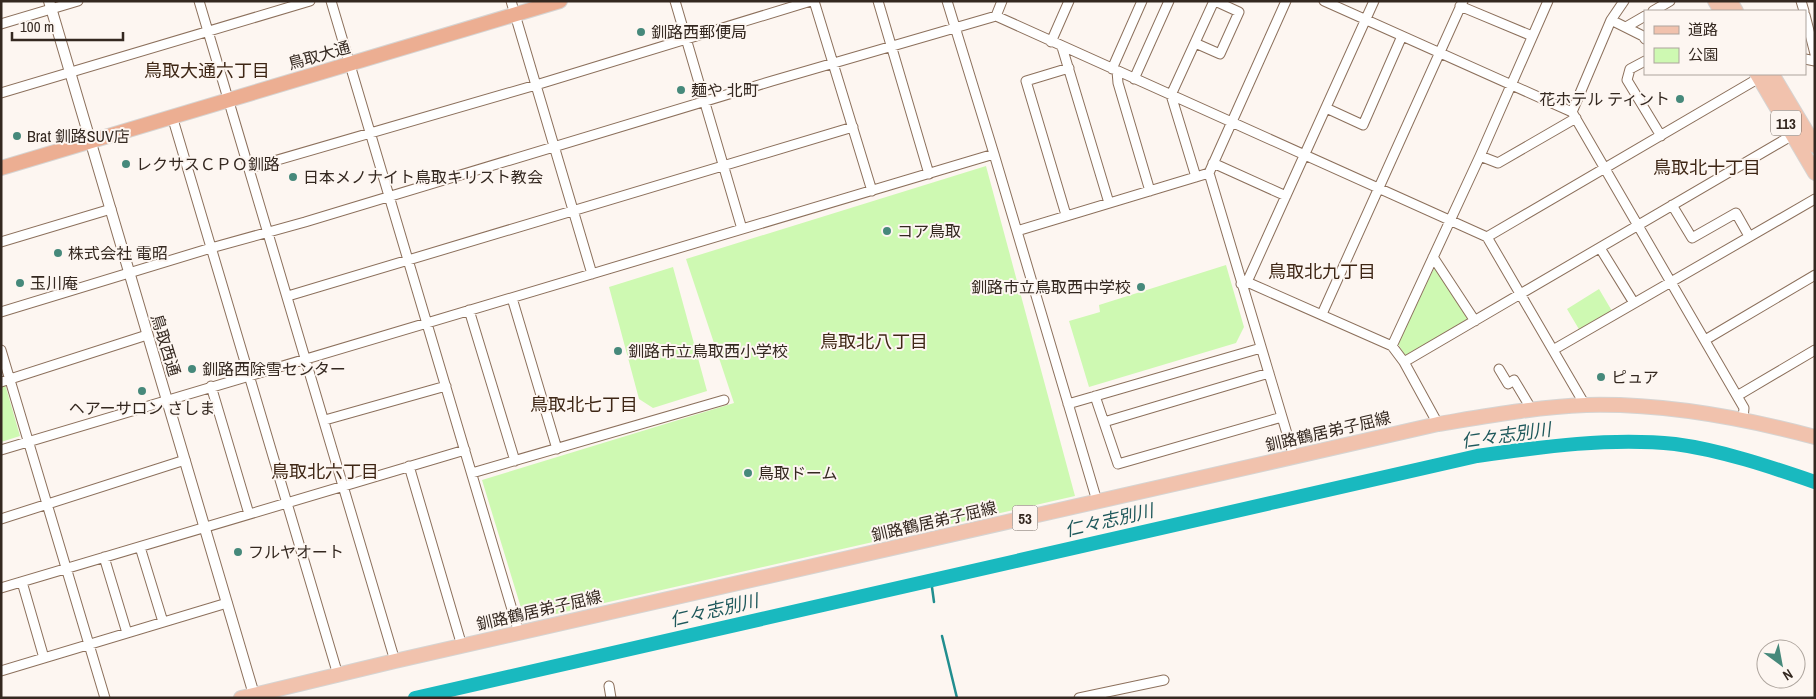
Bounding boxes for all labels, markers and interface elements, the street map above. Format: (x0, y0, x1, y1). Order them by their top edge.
scale bar (12, 10, 124, 42)
legend (1644, 10, 1806, 75)
text: 100 m (20, 16, 54, 37)
text: 道路 (1688, 19, 1718, 40)
place label: 釧路西郵便局 (651, 21, 747, 43)
marker: 釧路西郵便局 (635, 26, 647, 38)
street label: 鳥取大通 (285, 36, 353, 74)
text: 公園 (1688, 44, 1718, 65)
district label: 鳥取大通六丁目 (144, 58, 270, 83)
place label: 麺や 北町 (691, 79, 759, 101)
marker: 麺や 北町 (675, 84, 687, 96)
place label: 花ホテル ティント (1539, 88, 1670, 110)
marker: 花ホテル ティント (1674, 93, 1686, 105)
road number: 113 (1771, 110, 1801, 136)
place label: Brat 釧路SUV店 (27, 125, 130, 147)
marker: Brat 釧路SUV店 (11, 130, 23, 142)
place label: レクサスＣＰＯ釧路 (136, 153, 280, 175)
district label: 鳥取北十丁目 (1653, 155, 1761, 180)
marker: レクサスＣＰＯ釧路 (120, 158, 132, 170)
place label: 日本メノナイト鳥取キリスト教会 (303, 166, 543, 188)
marker: 日本メノナイト鳥取キリスト教会 (287, 171, 299, 183)
place label: コア鳥取 (897, 220, 961, 242)
marker: コア鳥取 (881, 225, 893, 237)
place label: 株式会社 電昭 (68, 242, 168, 264)
marker: 株式会社 電昭 (52, 247, 64, 259)
district label: 鳥取北九丁目 (1268, 259, 1376, 284)
place label: 玉川庵 (30, 272, 78, 294)
place label: 釧路市立鳥取西中学校 (971, 276, 1131, 298)
marker: 玉川庵 (14, 277, 26, 289)
marker: 釧路市立鳥取西中学校 (1135, 281, 1147, 293)
street label: 鳥取西通 (146, 311, 186, 379)
district label: 鳥取北八丁目 (820, 329, 928, 354)
place label: 釧路市立鳥取西小学校 (628, 340, 788, 362)
marker: 釧路市立鳥取西小学校 (612, 345, 624, 357)
place label: 釧路西除雪センター (202, 358, 346, 380)
marker: 釧路西除雪センター (186, 363, 198, 375)
place label: ピュア (1611, 366, 1659, 388)
marker: ピュア (1595, 371, 1607, 383)
marker: ヘアーサロン さしま (136, 385, 148, 397)
district label: 鳥取北七丁目 (530, 392, 638, 417)
place label: ヘアーサロン さしま (69, 397, 215, 419)
street label: 釧路鶴居弟子屈線 (1263, 406, 1393, 456)
water label: 仁々志別川 (1460, 416, 1554, 454)
district label: 鳥取北六丁目 (271, 459, 379, 484)
place label: 鳥取ドーム (758, 462, 838, 484)
marker: 鳥取ドーム (742, 467, 754, 479)
street label: 釧路鶴居弟子屈線 (869, 496, 999, 546)
water label: 仁々志別川 (1062, 497, 1158, 542)
road number: 53 (1012, 506, 1038, 530)
place label: フルヤオート (248, 541, 344, 563)
marker: フルヤオート (232, 546, 244, 558)
street label: 釧路鶴居弟子屈線 (474, 585, 604, 635)
water label: 仁々志別川 (667, 587, 763, 632)
north arrow (1756, 639, 1806, 689)
text: N (1780, 665, 1796, 685)

